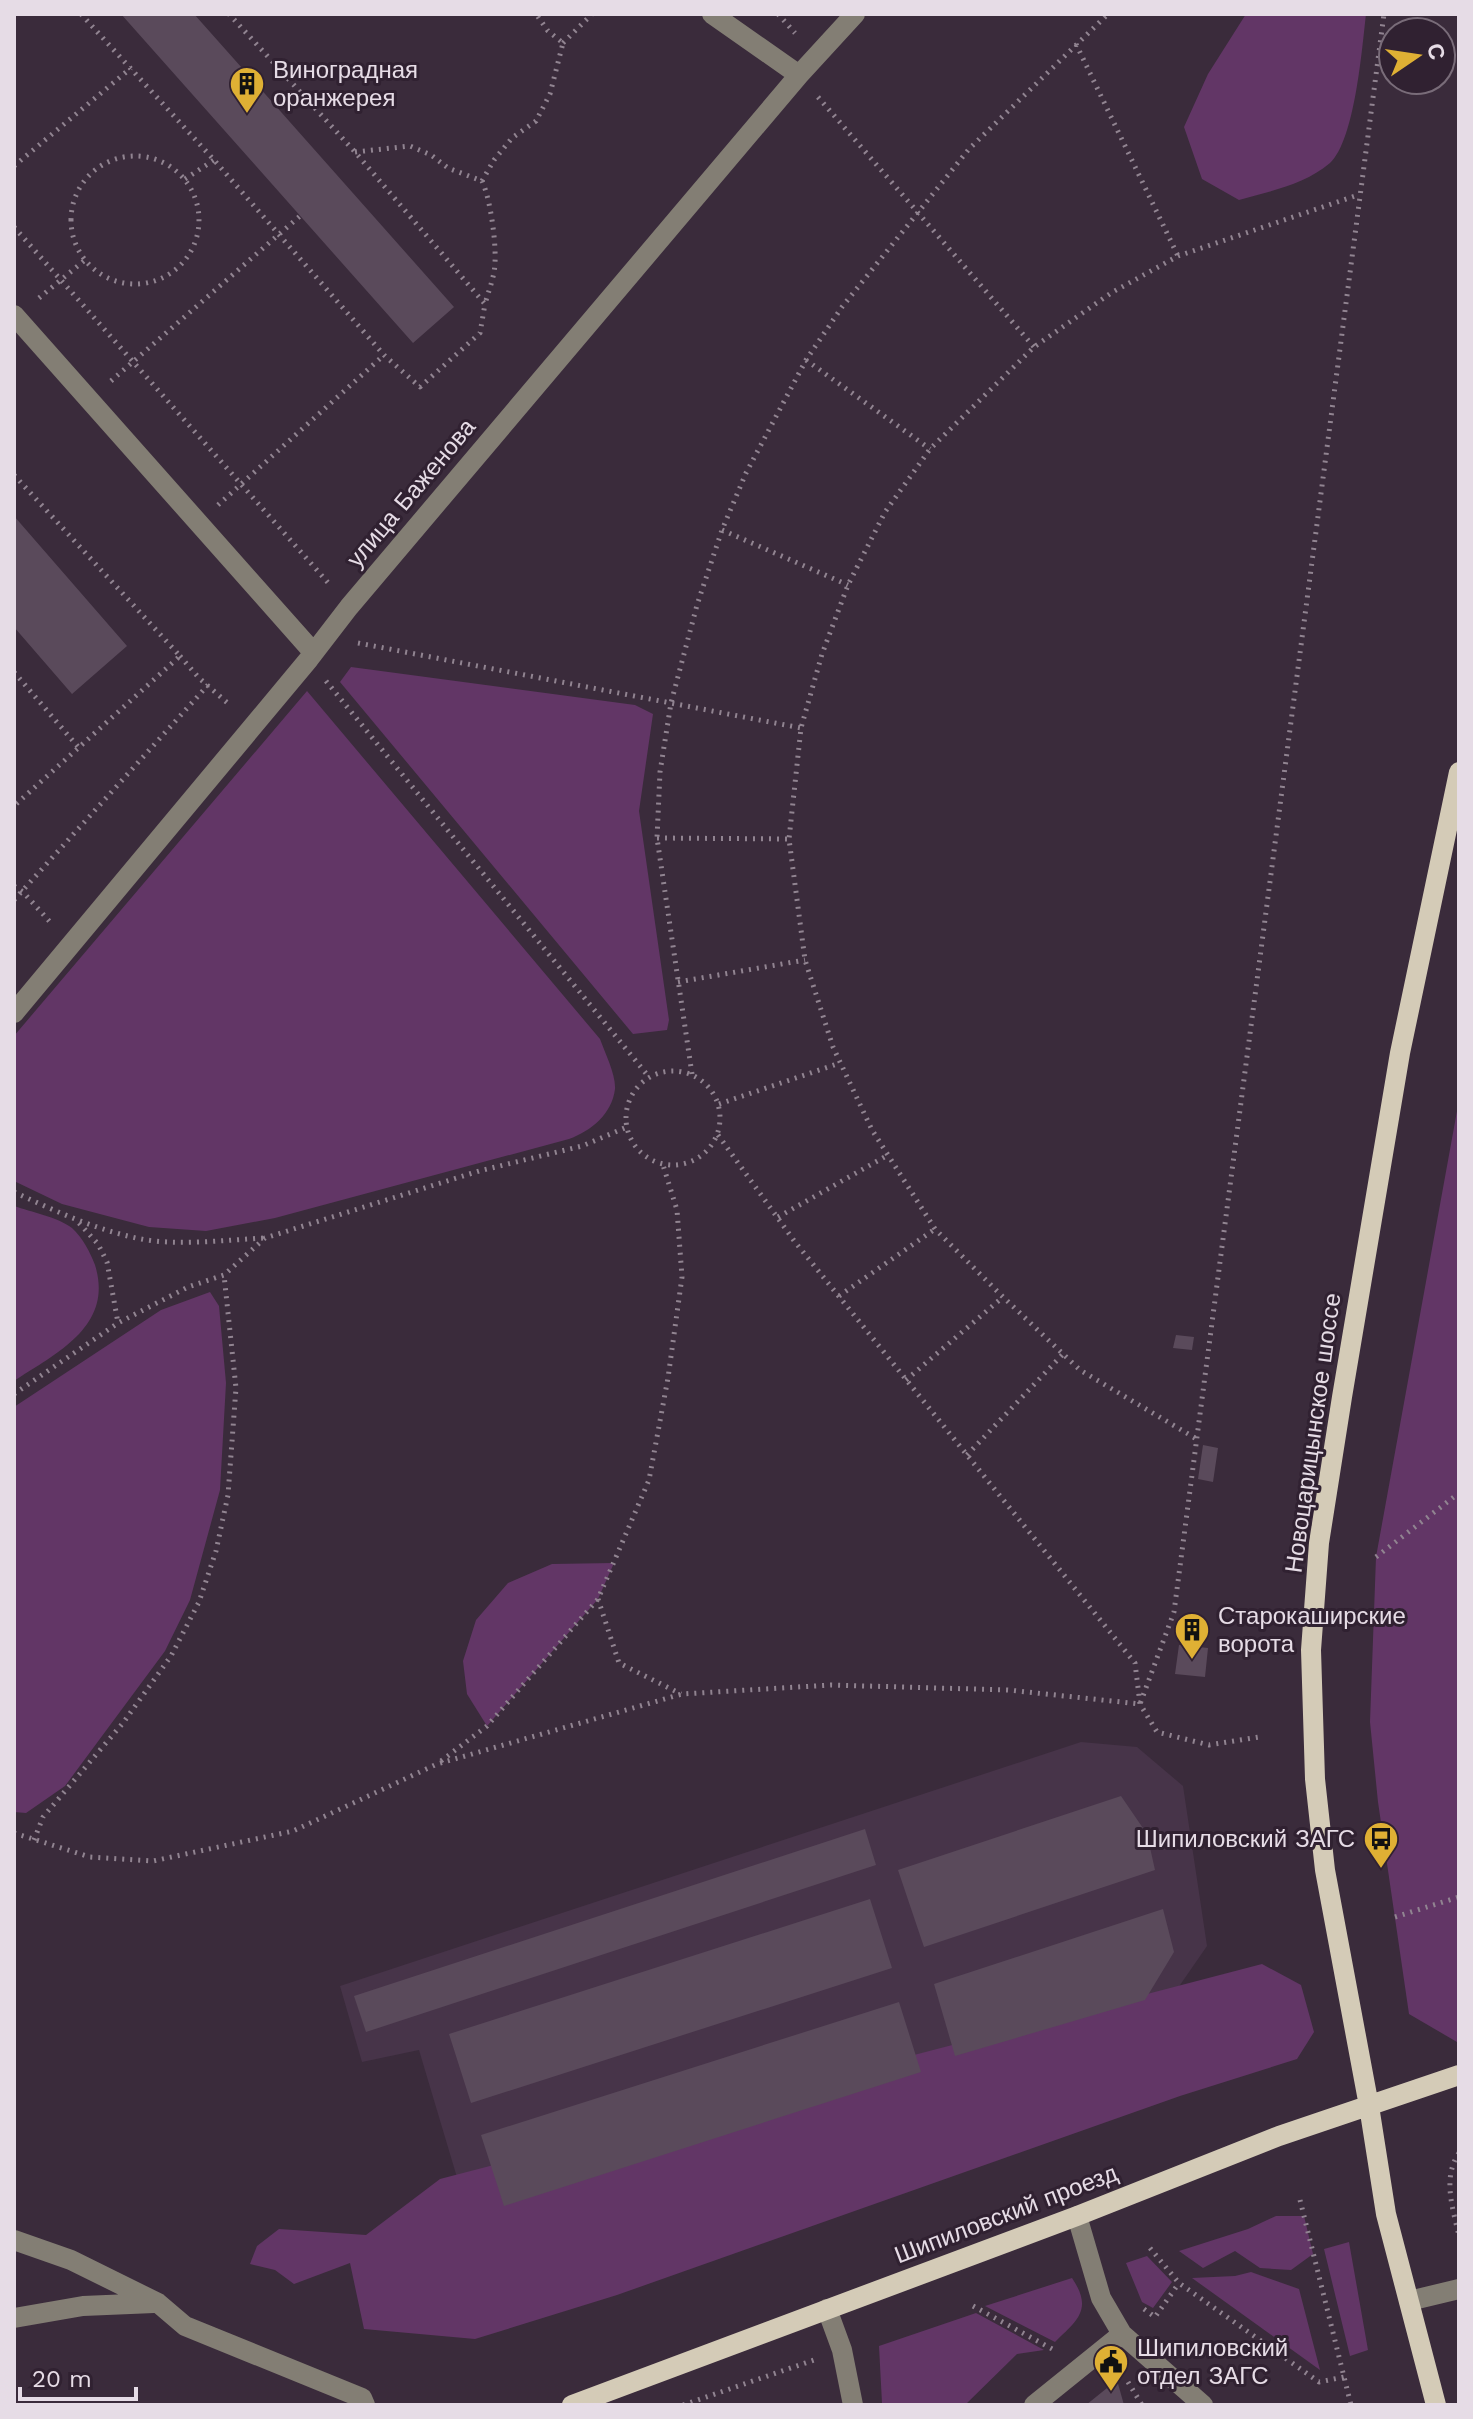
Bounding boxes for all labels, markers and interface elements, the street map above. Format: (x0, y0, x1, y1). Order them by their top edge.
north arrow (1377, 16, 1457, 96)
text: С (1422, 41, 1450, 62)
place label: Виноградная оранжерея (273, 56, 418, 112)
building icon: Виноградная оранжерея (228, 65, 266, 115)
street label: улица Баженова (341, 413, 482, 573)
street label: Новоцарицынское шоссе (1279, 1291, 1347, 1575)
place label: Старокаширские ворота (1218, 1602, 1406, 1658)
building icon: Старокаширские ворота (1173, 1611, 1211, 1661)
bus stop icon: Шипиловский ЗАГС (1362, 1820, 1400, 1870)
place label: Шипиловский ЗАГС (1136, 1825, 1355, 1853)
street label: Шипиловский проезд (891, 2159, 1121, 2269)
place label: Шипиловский отдел ЗАГС (1137, 2334, 1288, 2390)
public building icon: Шипиловский отдел ЗАГС (1092, 2343, 1130, 2393)
scale bar (20, 2351, 136, 2401)
text: 20 m (32, 2365, 92, 2393)

